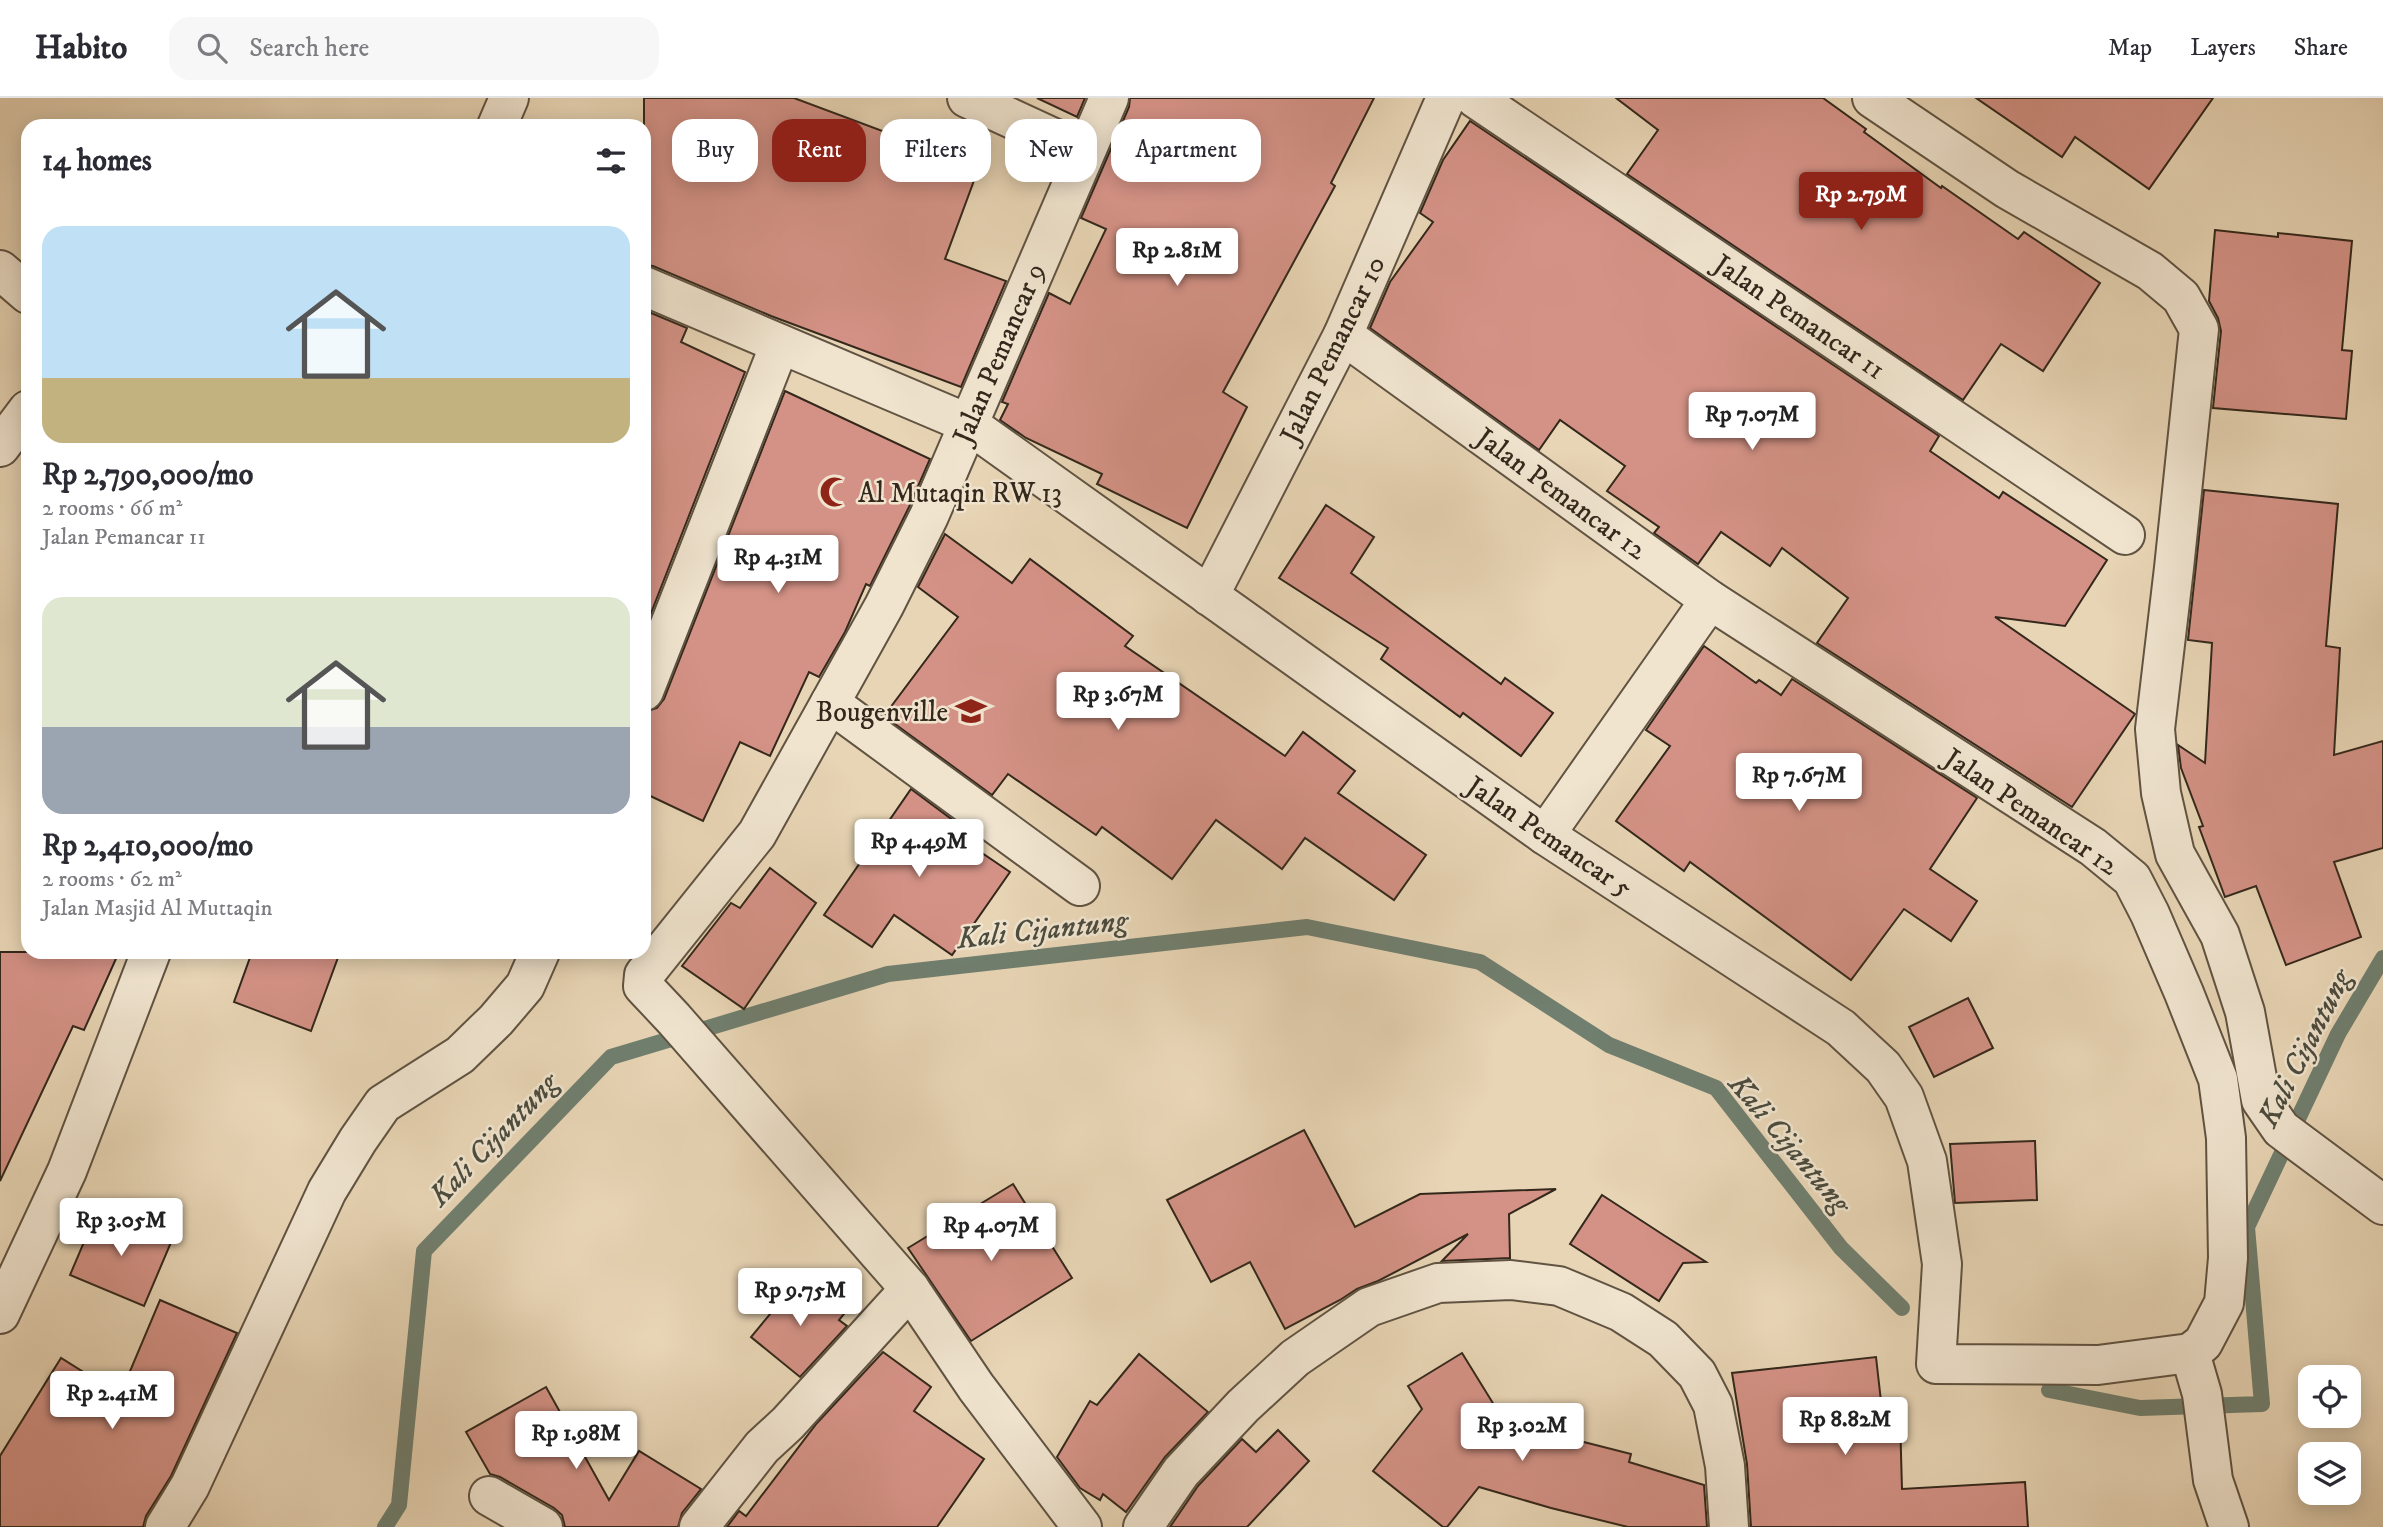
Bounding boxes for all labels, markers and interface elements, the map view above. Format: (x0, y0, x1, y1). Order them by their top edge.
search box (169, 17, 659, 80)
text: Habito (35, 28, 127, 69)
icon: search (193, 29, 231, 67)
text: Search here (249, 32, 369, 65)
text: Map (2108, 33, 2152, 63)
text: Layers (2190, 33, 2256, 63)
text: Share (2294, 33, 2348, 63)
chip: Buy (672, 119, 758, 182)
chip: Rent (772, 119, 866, 182)
chip: Filters (880, 119, 991, 182)
chip: New (1005, 119, 1097, 182)
chip: Apartment (1111, 119, 1261, 182)
icon: filters (592, 142, 630, 180)
text: 14 homes (42, 143, 152, 180)
pin: Rp 2.79M (1789, 172, 1933, 232)
text: Rp 2.79M (1815, 180, 1907, 209)
pin: Rp 2.81M (1105, 228, 1249, 288)
text: Rp 2.81M (1132, 236, 1222, 265)
street label: Jalan Pemancar 11 (1704, 245, 1892, 387)
street label: Jalan Pemancar 10 (1272, 250, 1394, 452)
street label: Jalan Pemancar 9 (944, 258, 1053, 452)
icon: home (273, 271, 399, 397)
pin: Rp 7.07M (1680, 392, 1824, 452)
text: Rp 7.07M (1705, 400, 1799, 429)
street label: Jalan Pemancar 12 (1466, 419, 1654, 568)
text: Rp 2,790,000/mo (42, 457, 253, 494)
mosque icon: Al Mutaqin RW 13 (818, 475, 852, 509)
place label: Al Mutaqin RW 13 (858, 476, 1062, 511)
text: 2 rooms · 66 m² (42, 494, 182, 523)
text: Jalan Pemancar 11 (42, 523, 206, 552)
pin: Rp 4.31M (706, 536, 850, 595)
text: Rp 4.31M (733, 543, 823, 572)
icon: home (273, 642, 399, 768)
pin: Rp 3.67M (1046, 672, 1190, 732)
text: Rp 3.67M (1073, 680, 1163, 709)
school or university icon: Bougenville (954, 694, 988, 728)
place label: Bougenville (816, 695, 948, 730)
street label: Jalan Pemancar 12 (1935, 739, 2125, 884)
pin: Rp 7.67M (1727, 754, 1871, 813)
text: Rp 7.67M (1752, 761, 1846, 790)
street label: Jalan Pemancar 5 (1457, 767, 1639, 906)
pin: Rp 4.49M (847, 820, 991, 879)
text: Rp 4.49M (871, 827, 968, 856)
text: Rp 2,410,000/mo (42, 828, 253, 865)
text: 2 rooms · 62 m² (42, 865, 182, 894)
text: Jalan Masjid Al Muttaqin (42, 894, 272, 923)
water label: Kali Cijantung (954, 903, 1132, 958)
water label: Kali Cijantung (2250, 962, 2362, 1134)
water label: Kali Cijantung (421, 1064, 569, 1215)
water label: Kali Cijantung (1719, 1066, 1860, 1223)
pin: Rp 3.05M (49, 1198, 193, 1258)
pin: Rp 4.07M (919, 1204, 1063, 1263)
text: Rp 3.05M (76, 1206, 166, 1235)
text: Rp 4.07M (943, 1211, 1039, 1240)
pin: Rp 9.75M (728, 1268, 872, 1328)
text: Rp 9.75M (754, 1276, 846, 1305)
map controls (2298, 1365, 2361, 1505)
button: locate (2298, 1365, 2361, 1428)
pin: Rp 2.41M (40, 1372, 184, 1431)
text: Rp 2.41M (66, 1379, 158, 1408)
pin: Rp 8.82M (1773, 1398, 1917, 1457)
pin: Rp 3.02M (1450, 1404, 1594, 1463)
text: Rp 8.82M (1799, 1405, 1891, 1434)
text: Rp 3.02M (1477, 1411, 1567, 1440)
pin: Rp 1.98M (504, 1412, 648, 1471)
text: Rp 1.98M (531, 1419, 621, 1448)
button: layers (2298, 1442, 2361, 1505)

